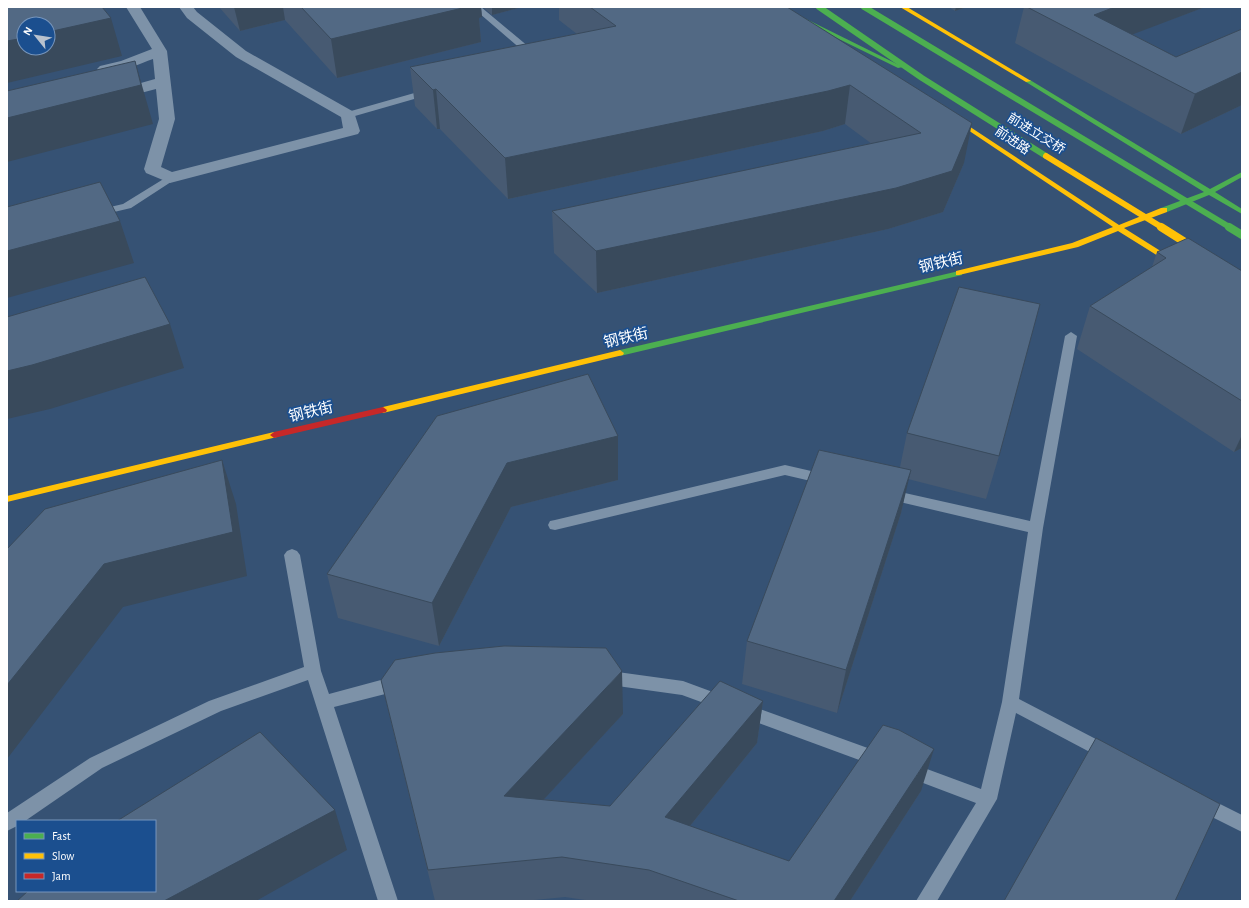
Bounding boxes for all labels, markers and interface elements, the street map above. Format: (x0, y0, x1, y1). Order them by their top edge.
north arrow (16, 16, 56, 56)
text: N (21, 25, 34, 37)
street label: 前进立交桥 (1005, 110, 1068, 157)
street label: 前进路 (992, 123, 1033, 157)
street label: 钢铁街 (917, 250, 965, 275)
street label: 钢铁街 (602, 325, 650, 350)
street label: 钢铁街 (287, 399, 335, 424)
legend (16, 820, 156, 892)
text: Fast (52, 830, 71, 842)
text: Slow (52, 850, 74, 862)
text: Jam (52, 870, 71, 882)

